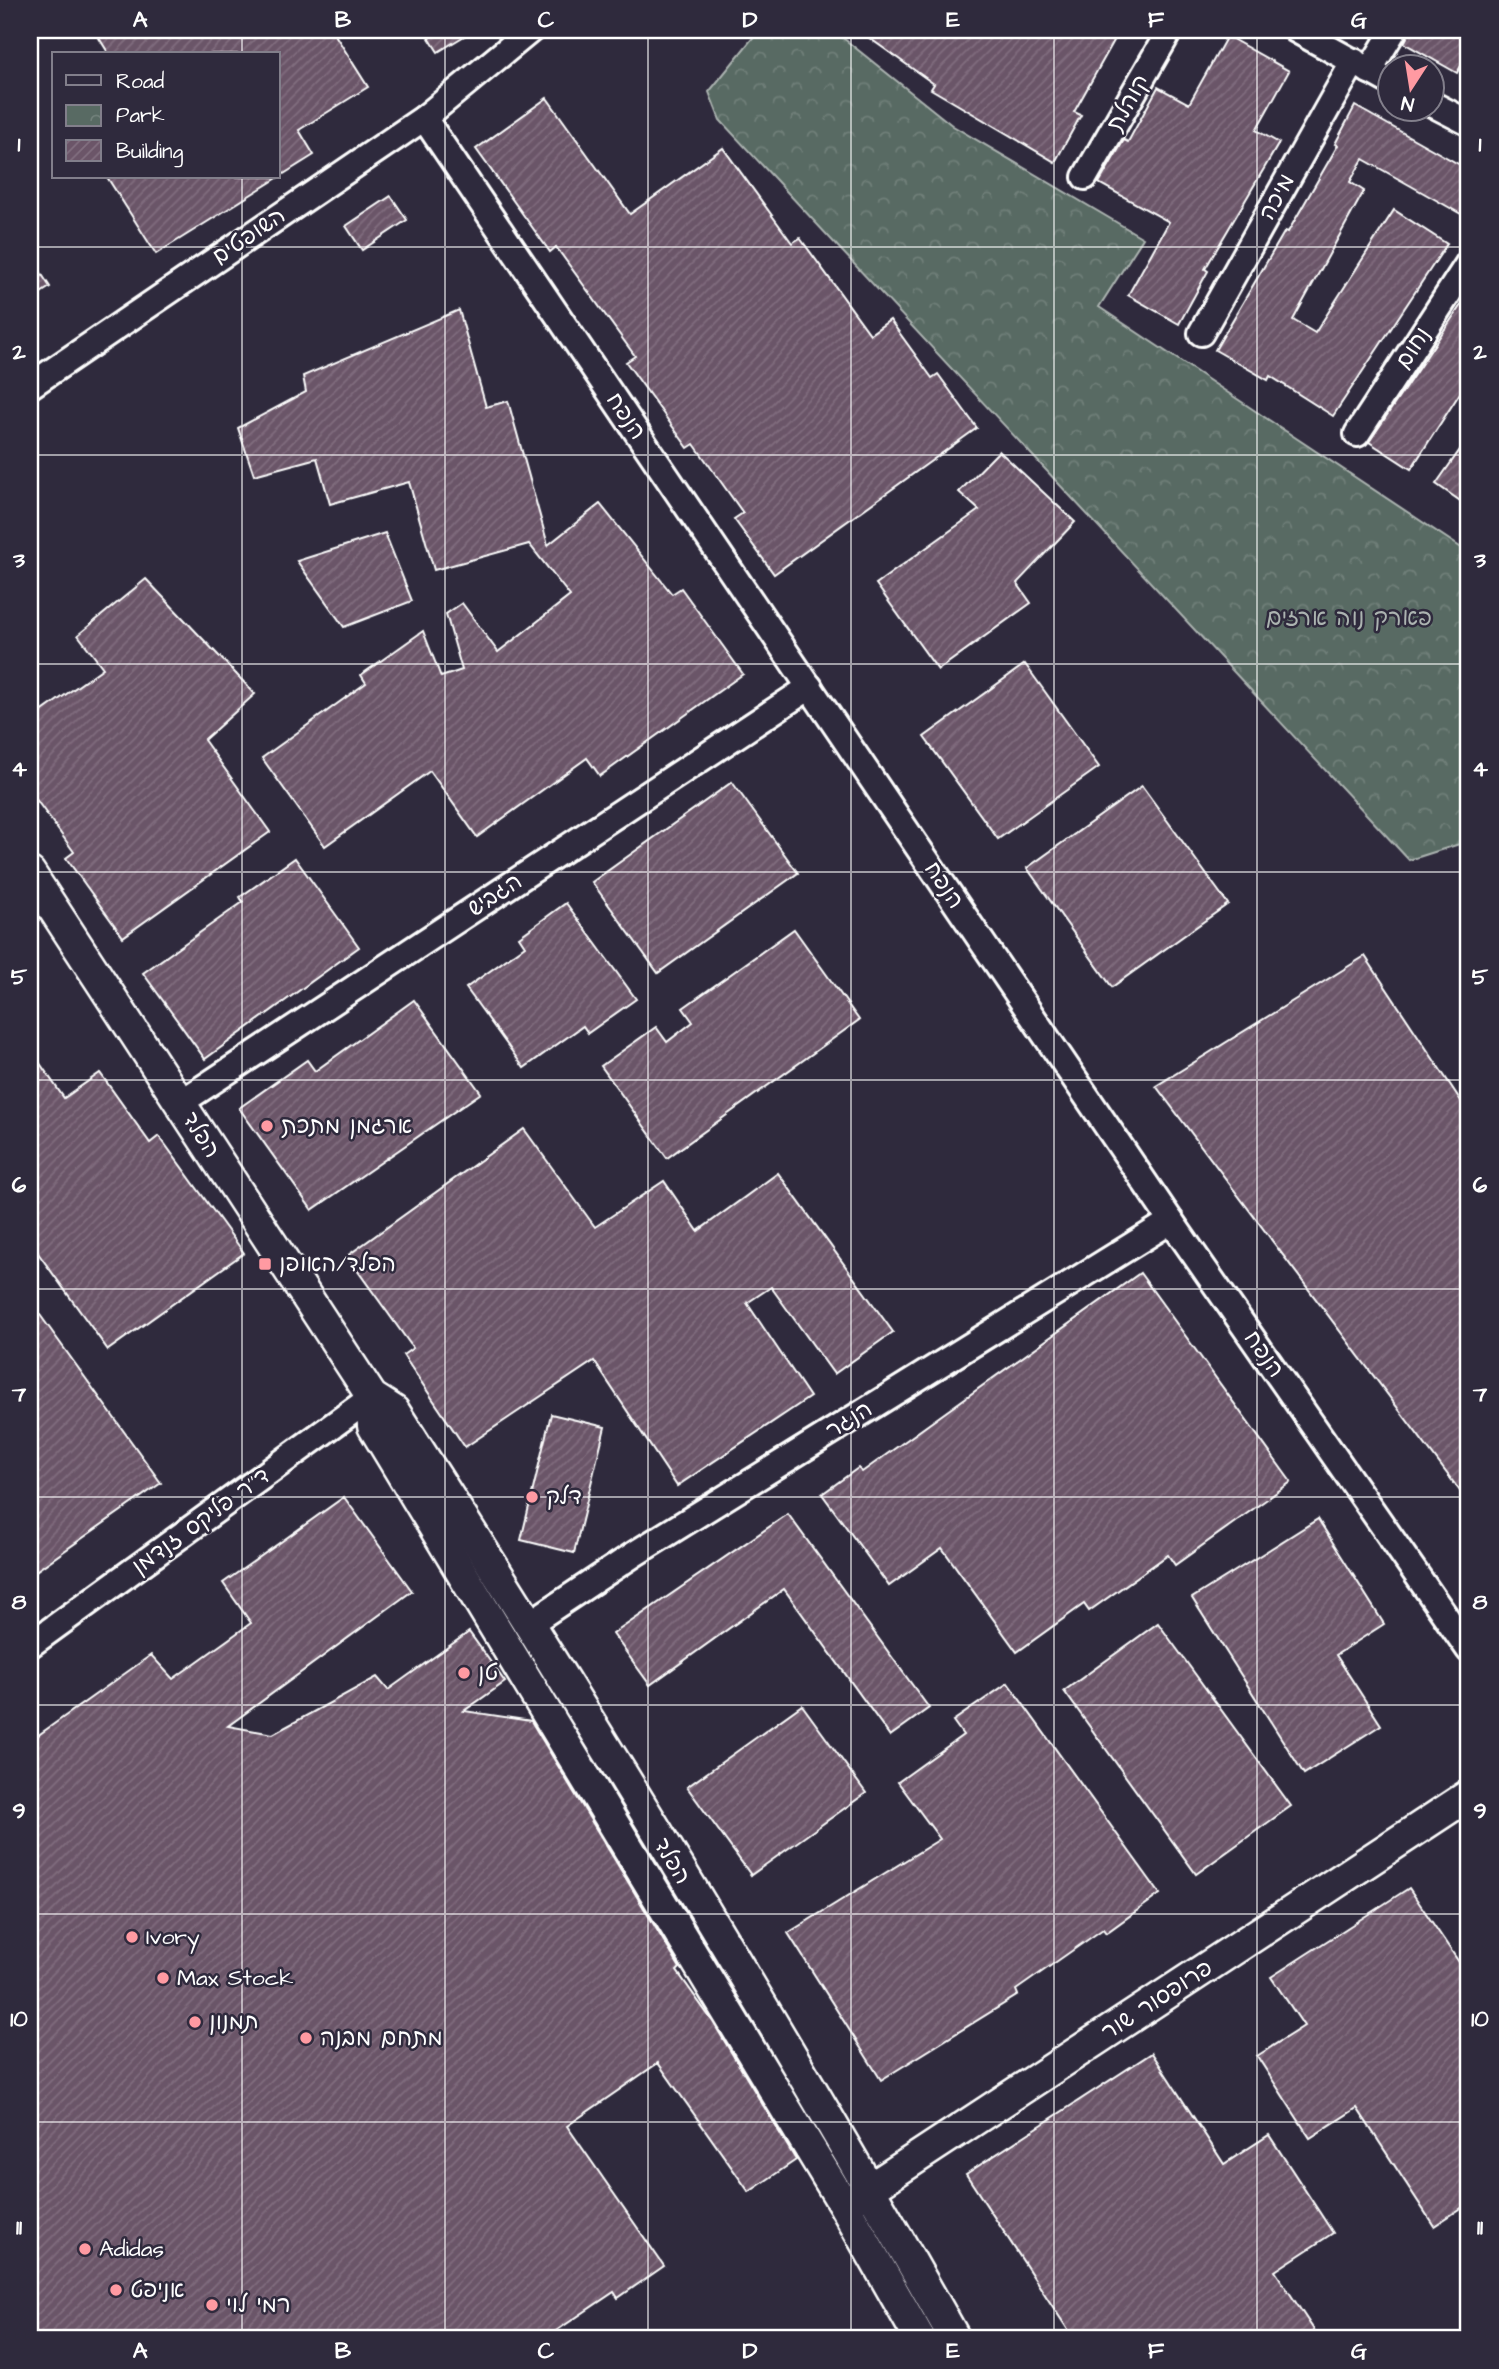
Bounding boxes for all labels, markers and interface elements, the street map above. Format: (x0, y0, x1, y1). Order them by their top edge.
text: A (133, 4, 148, 36)
text: B (335, 4, 352, 36)
text: C (538, 4, 555, 36)
text: D (743, 4, 758, 36)
text: E (946, 4, 960, 36)
text: F (1148, 4, 1165, 36)
text: G (1351, 4, 1367, 36)
legend (52, 52, 280, 178)
north arrow (1376, 52, 1446, 122)
text: Road (116, 67, 164, 96)
street label: קוהלת (1099, 68, 1157, 138)
text: N (1399, 89, 1416, 118)
text: Park (116, 101, 165, 130)
text: 1 (18, 128, 21, 160)
text: 1 (1479, 128, 1482, 160)
text: Building (116, 137, 184, 168)
street label: מיכה (1251, 168, 1303, 226)
street label: השופטים (206, 200, 292, 272)
street label: נחום (1388, 321, 1438, 375)
text: 2 (11, 336, 26, 368)
text: 2 (1472, 336, 1487, 368)
street label: הנפח (598, 386, 654, 446)
text: 3 (12, 544, 25, 576)
text: 3 (1473, 544, 1486, 576)
park label: פארק נוה ארזים (1266, 602, 1432, 634)
text: 4 (11, 753, 27, 785)
text: 4 (1472, 753, 1488, 785)
street label: הנפח (916, 855, 972, 915)
street label: הגביש (461, 865, 529, 925)
text: 5 (11, 961, 28, 993)
text: 5 (1472, 961, 1489, 993)
street label: הפלד (174, 1106, 228, 1164)
place label: ארגמן מתכת (281, 1110, 412, 1142)
marker: ארגמן מתכת (259, 1118, 275, 1134)
text: 6 (12, 1169, 27, 1201)
text: 6 (1473, 1169, 1488, 1201)
place label: הפלד/האופן (279, 1248, 396, 1280)
marker: הפלד/האופן (257, 1256, 273, 1272)
street label: הנפח (1236, 1324, 1292, 1384)
text: 7 (11, 1378, 27, 1410)
text: 7 (1472, 1378, 1488, 1410)
street label: הנגר (819, 1393, 879, 1447)
street label: ד''ר פליקס זנדמן (126, 1460, 276, 1582)
place label: דלק (546, 1481, 582, 1513)
marker: דלק (524, 1489, 540, 1505)
text: 8 (12, 1586, 27, 1618)
text: 8 (1473, 1586, 1488, 1618)
place label: טן (478, 1657, 498, 1689)
marker: טן (456, 1665, 472, 1681)
text: 9 (12, 1795, 26, 1827)
text: 9 (1473, 1795, 1487, 1827)
street label: הפלד (646, 1832, 698, 1890)
place label: Ivory (146, 1921, 200, 1954)
marker: Ivory (124, 1929, 140, 1945)
street label: פרופסור שור (1095, 1952, 1219, 2048)
place label: Max Stock (177, 1962, 293, 1994)
marker: Max Stock (155, 1970, 171, 1986)
text: 10 (10, 2003, 28, 2035)
text: 10 (1471, 2003, 1489, 2035)
place label: תמנון (209, 2006, 259, 2038)
marker: תמנון (187, 2014, 203, 2030)
place label: מתחם מבנה (320, 2022, 443, 2054)
marker: מתחם מבנה (298, 2030, 314, 2046)
text: 11 (16, 2211, 22, 2243)
text: 11 (1477, 2211, 1483, 2243)
place label: Adidas (99, 2233, 164, 2265)
marker: Adidas (77, 2241, 93, 2257)
place label: אניפט (130, 2274, 184, 2306)
marker: אניפט (108, 2282, 124, 2298)
place label: רמי לוי (226, 2289, 291, 2321)
marker: רמי לוי (204, 2297, 220, 2313)
text: A (133, 2335, 148, 2367)
text: B (335, 2335, 352, 2367)
text: C (538, 2335, 555, 2367)
text: D (743, 2335, 758, 2367)
text: E (946, 2335, 960, 2367)
text: F (1148, 2335, 1165, 2367)
text: G (1351, 2335, 1367, 2367)

